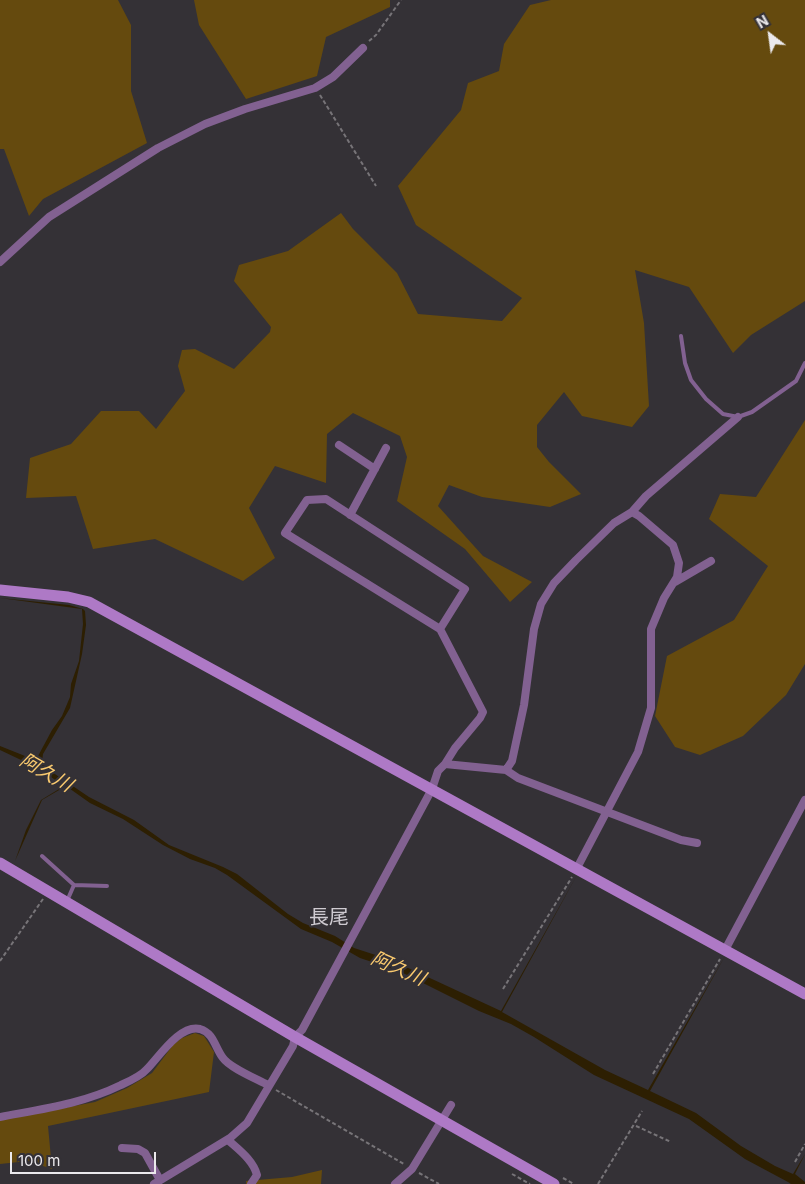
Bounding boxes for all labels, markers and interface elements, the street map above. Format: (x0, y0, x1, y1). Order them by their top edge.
north arrow (745, 10, 795, 60)
text: N (753, 12, 771, 32)
water label: 阿久川 (16, 749, 76, 797)
district label: 長尾 (309, 906, 349, 930)
water label: 阿久川 (367, 947, 429, 991)
scale bar (12, 1142, 159, 1174)
text: 100 m (18, 1151, 60, 1170)

